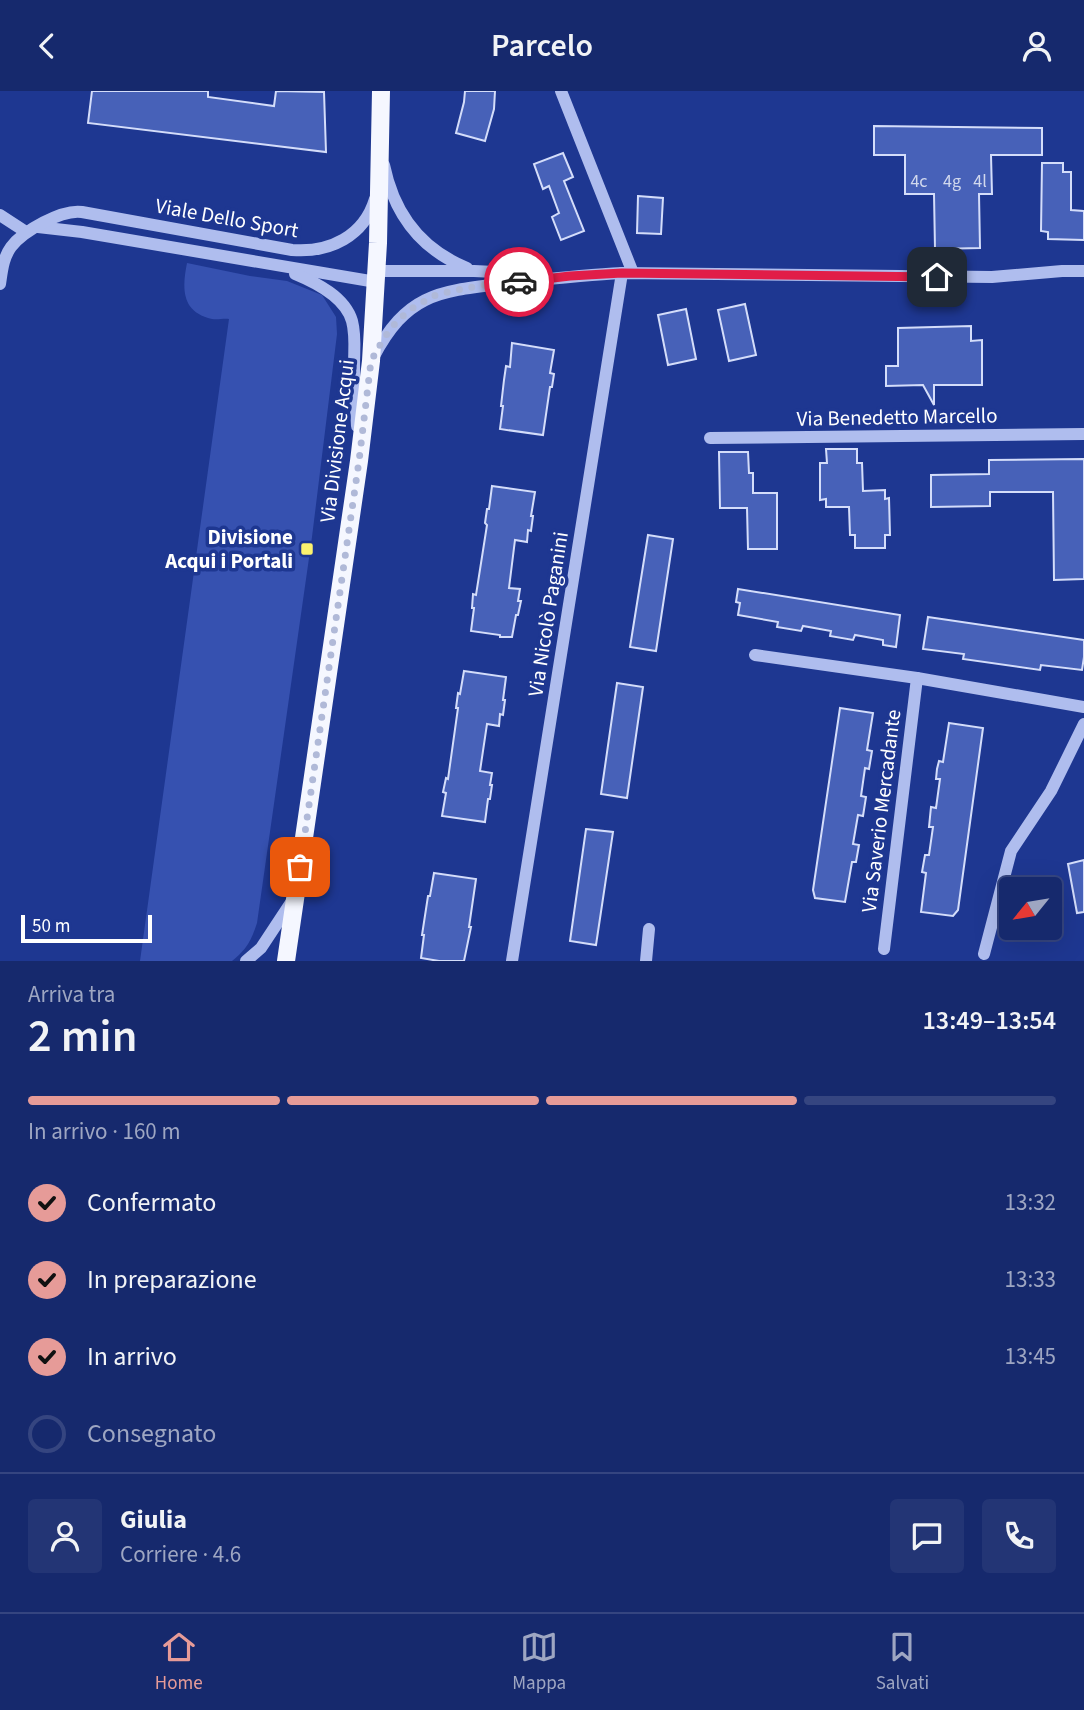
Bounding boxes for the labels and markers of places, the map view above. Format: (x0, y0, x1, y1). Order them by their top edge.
pin (907, 247, 967, 307)
place label: Divisione Acqui i Portali (164, 522, 293, 576)
marker: Divisione Acqui i Portali (299, 541, 315, 557)
pin (270, 837, 330, 897)

